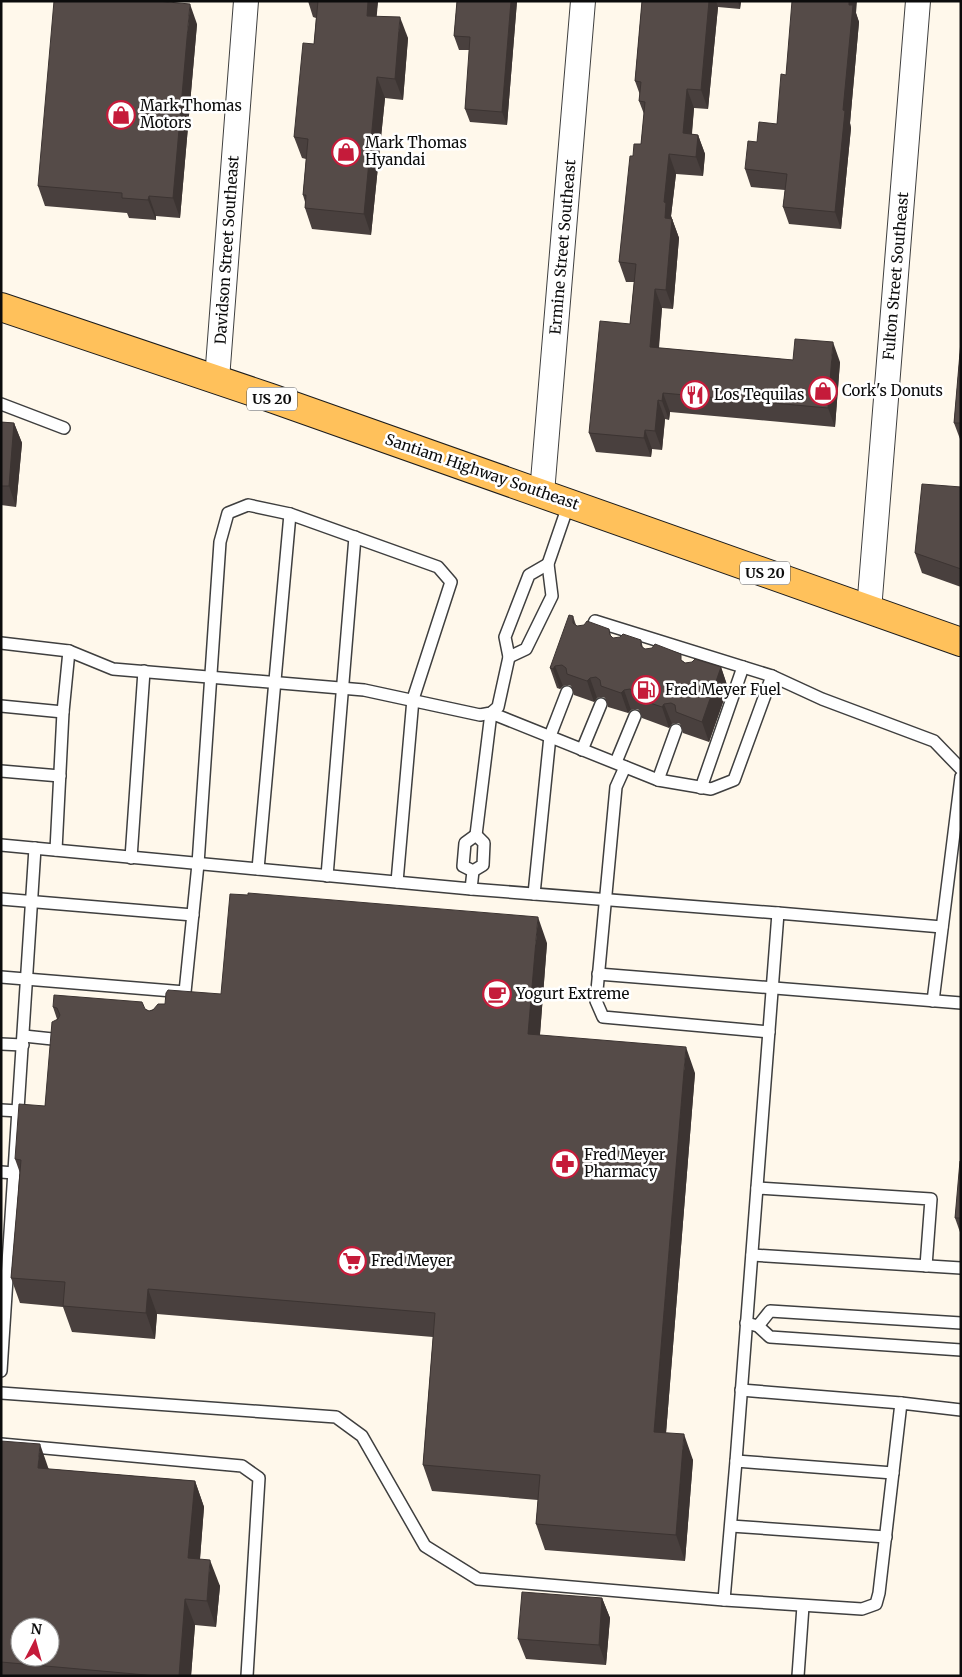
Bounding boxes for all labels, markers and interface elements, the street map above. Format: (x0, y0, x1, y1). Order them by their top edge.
place label: Mark Thomas Motors (140, 96, 242, 132)
shop icon: Mark Thomas Motors (106, 100, 136, 130)
place label: Mark Thomas Hyandai (365, 133, 467, 169)
shop icon: Mark Thomas Hyandai (331, 137, 361, 167)
street label: Davidson Street Southeast (210, 155, 243, 345)
street label: Ermine Street Southeast (545, 158, 580, 335)
street label: Fulton Street Southeast (879, 191, 912, 361)
shop icon: Cork's Donuts (808, 376, 838, 406)
restaurant icon: Los Tequilas (680, 380, 710, 410)
place label: Cork's Donuts (842, 381, 943, 400)
place label: Los Tequilas (714, 385, 804, 404)
road number: US 20 (247, 388, 297, 410)
street label: Santiam Highway Southeast (383, 429, 582, 514)
road number: US 20 (740, 562, 790, 584)
fuel station icon: Fred Meyer Fuel (631, 675, 661, 705)
place label: Fred Meyer Fuel (665, 680, 781, 699)
cafe icon: Yogurt Extreme (482, 979, 512, 1009)
place label: Yogurt Extreme (515, 984, 630, 1003)
place label: Fred Meyer Pharmacy (584, 1145, 666, 1181)
pharmacy icon: Fred Meyer Pharmacy (550, 1149, 580, 1179)
supermarket icon: Fred Meyer (337, 1246, 367, 1276)
place label: Fred Meyer (371, 1251, 453, 1270)
north arrow (10, 1617, 60, 1667)
text: N (30, 1620, 43, 1639)

